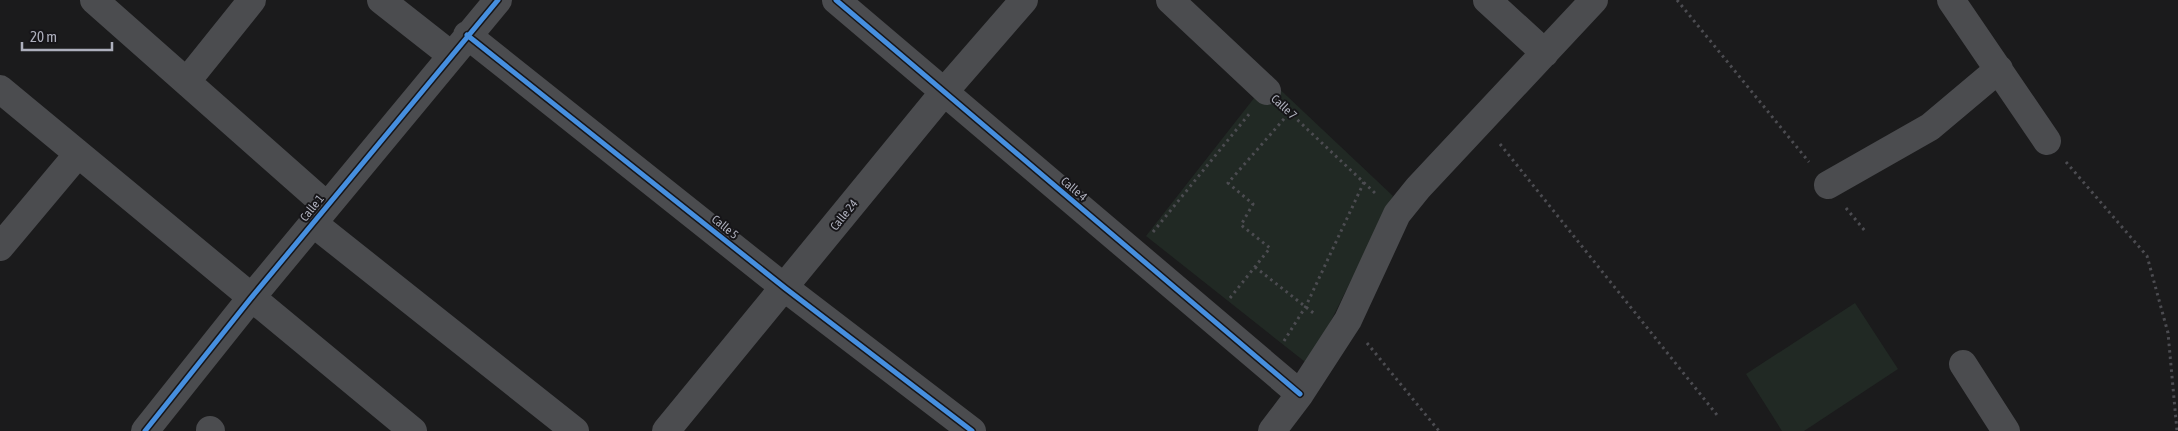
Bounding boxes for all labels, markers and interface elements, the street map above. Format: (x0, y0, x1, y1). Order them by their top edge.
scale bar (22, 20, 112, 52)
text: 20 m (30, 28, 57, 45)
street label: Calle 7 (1268, 92, 1300, 123)
street label: Calle 4 (1058, 174, 1090, 204)
street label: Calle 1 (297, 192, 327, 224)
street label: Calle 24 (827, 196, 861, 233)
street label: Calle 5 (709, 212, 741, 242)

